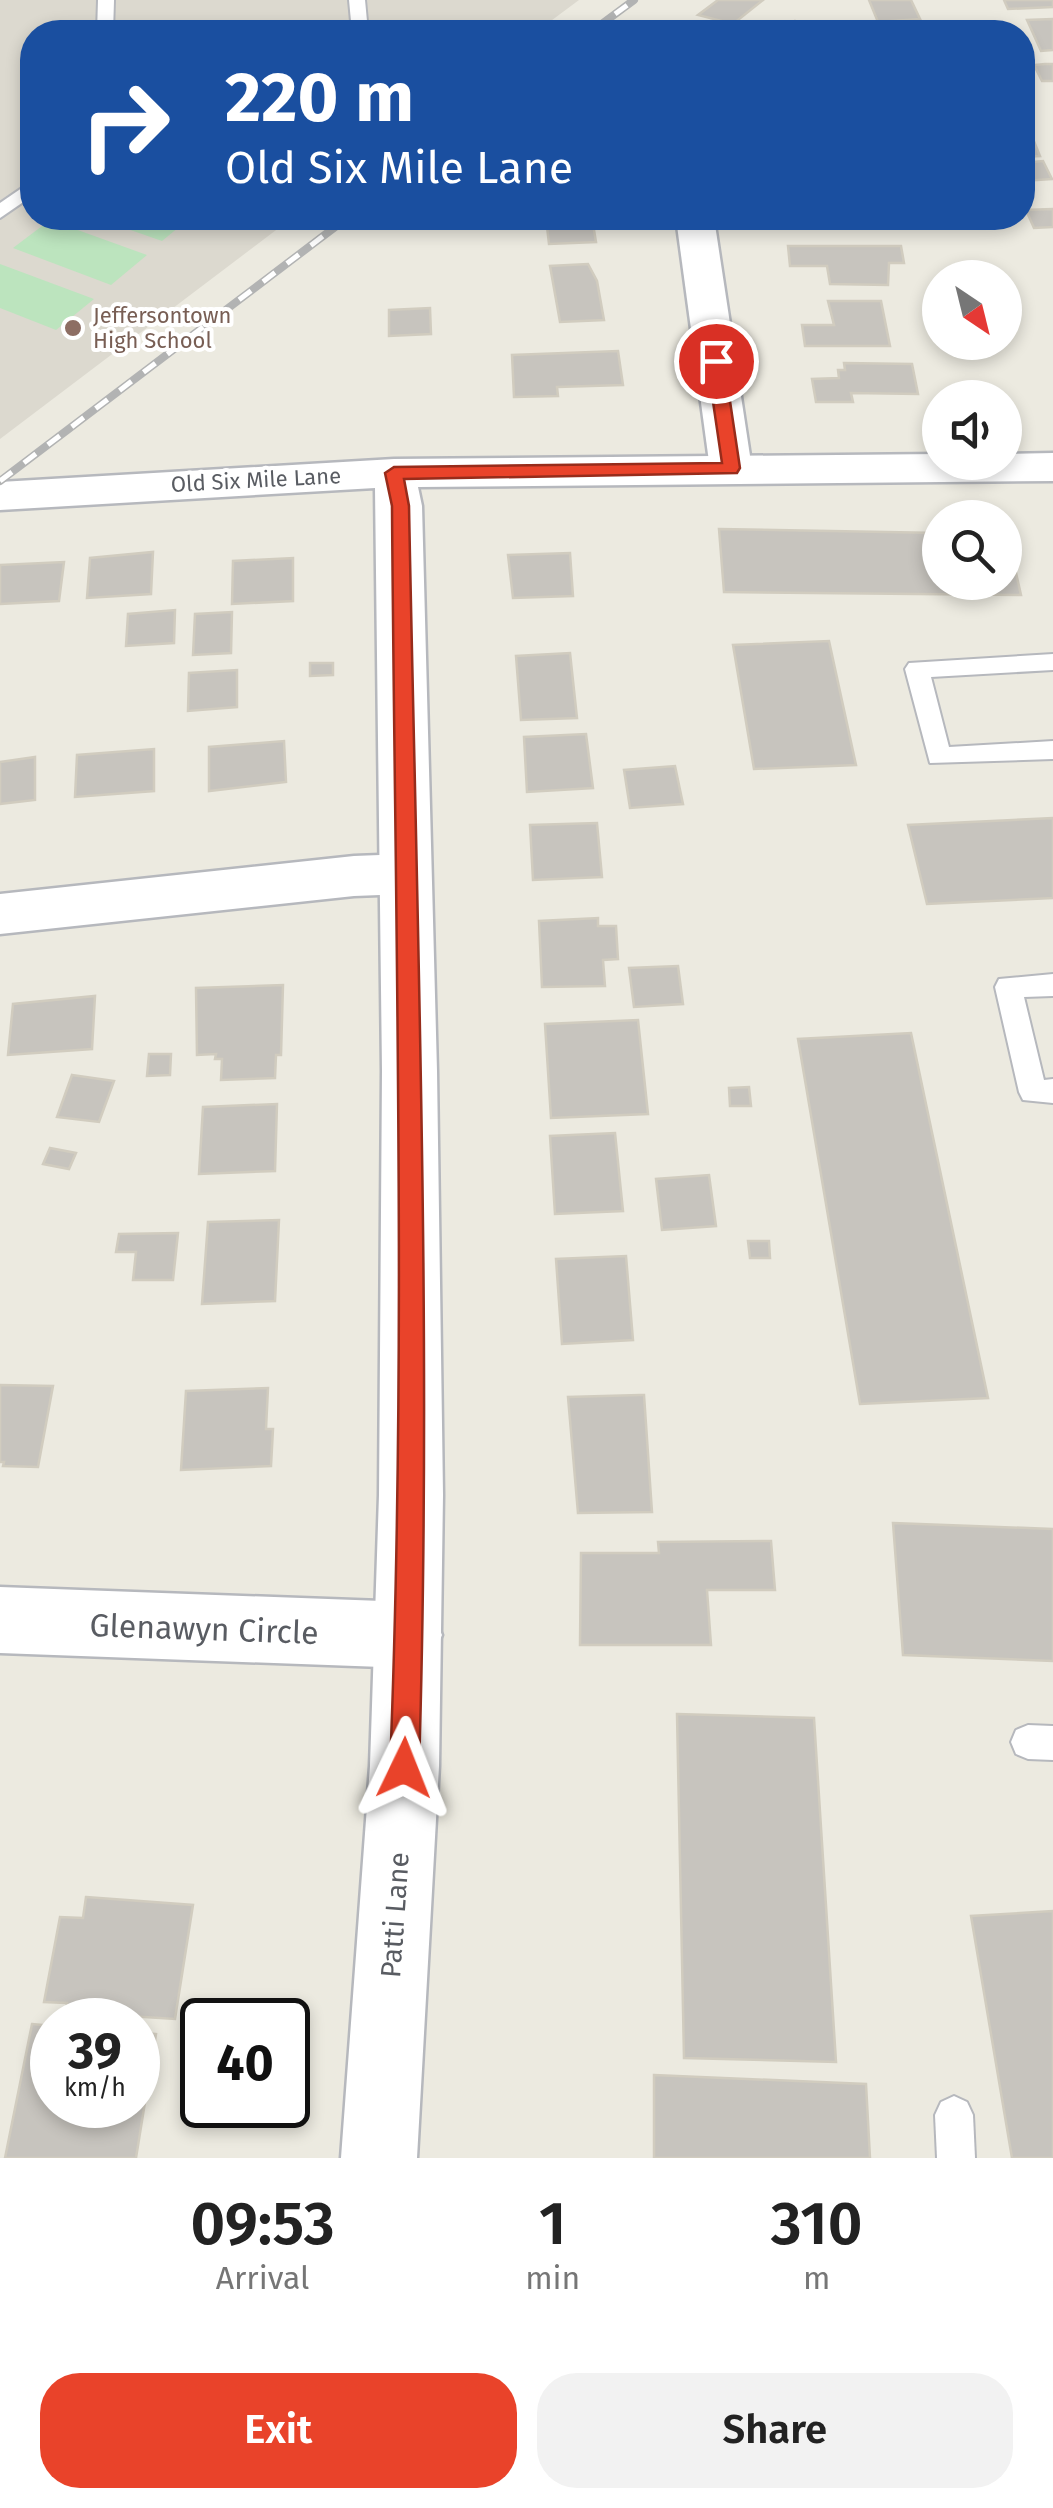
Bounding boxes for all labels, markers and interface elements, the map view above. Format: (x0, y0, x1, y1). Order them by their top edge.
text: 220 m (225, 56, 414, 140)
icon: right (60, 60, 190, 190)
text: Old Six Mile Lane (225, 141, 573, 195)
north arrow (922, 260, 1022, 360)
map controls (922, 260, 1022, 600)
place label: Jeffersontown High School (93, 302, 232, 354)
marker: Jeffersontown High School (62, 317, 84, 339)
pin (674, 319, 759, 404)
icon: arrive (689, 334, 744, 389)
button: sound (922, 380, 1022, 480)
street label: Old Six Mile Lane (170, 462, 342, 498)
button: search (922, 500, 1022, 600)
street label: Glenawyn Circle (89, 1606, 319, 1652)
position arrow (352, 1716, 456, 1820)
street label: Patti Lane (374, 1851, 416, 1979)
speed limit sign: 40 (180, 1998, 310, 2128)
text: 39 (68, 2021, 122, 2081)
text: km/h (64, 2073, 126, 2103)
text: 09:53 (191, 2188, 335, 2260)
text: 1 (539, 2188, 566, 2260)
text: 310 (771, 2188, 862, 2260)
text: Arrival (216, 2259, 309, 2297)
text: min (525, 2259, 580, 2297)
text: m (803, 2259, 830, 2297)
button: Exit (40, 2373, 517, 2488)
button: Share (537, 2373, 1013, 2488)

